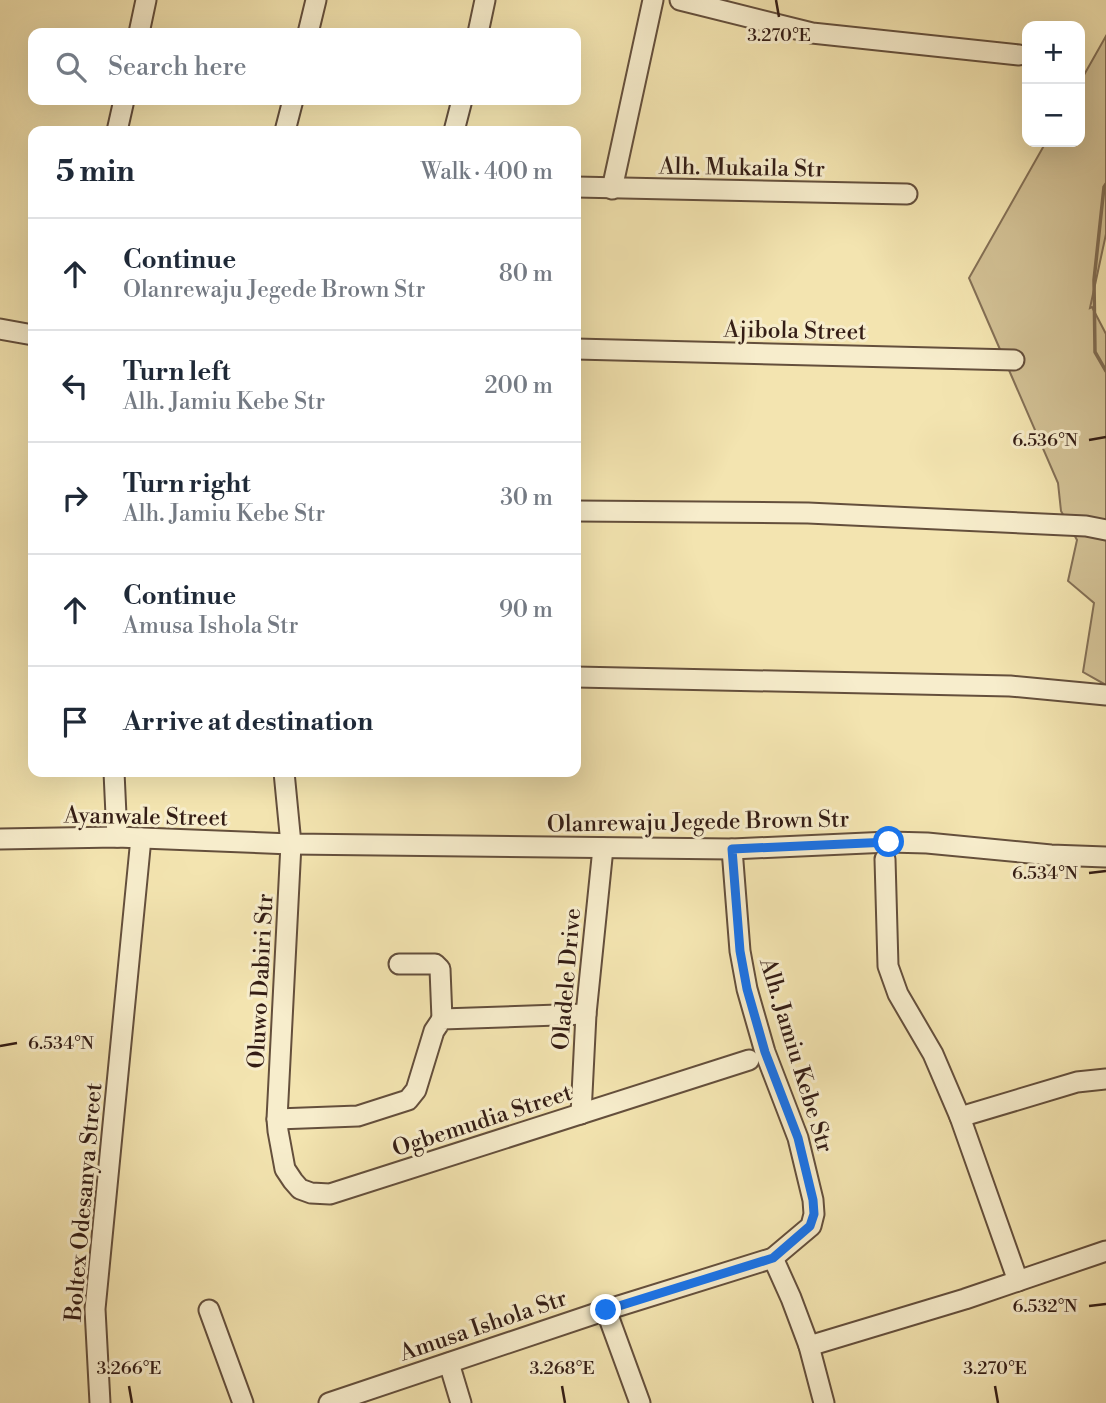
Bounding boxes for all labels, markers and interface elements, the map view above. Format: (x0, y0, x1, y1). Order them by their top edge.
map controls (1022, 21, 1085, 147)
button: + (1022, 21, 1085, 84)
text: 3.270°E (747, 24, 811, 47)
search box (28, 28, 581, 105)
icon: search (52, 48, 90, 86)
text: Search here (108, 51, 247, 83)
button: − (1022, 84, 1085, 147)
text: 5 min (56, 153, 135, 191)
street label: Alh. Mukaila Str (658, 153, 825, 183)
text: Walk · 400 m (421, 158, 553, 186)
text: Continue (123, 244, 236, 276)
icon: ahead (56, 255, 94, 293)
text: 80 m (499, 260, 553, 288)
text: Olanrewaju Jegede Brown Str (123, 276, 425, 304)
street label: Ajibola Street (722, 316, 867, 346)
text: Turn left (123, 356, 231, 388)
icon: left (56, 367, 94, 405)
text: 200 m (485, 372, 553, 400)
text: Alh. Jamiu Kebe Str (123, 388, 325, 416)
text: 6.536°N (1012, 429, 1078, 452)
text: Turn right (123, 468, 251, 500)
icon: right (56, 479, 94, 517)
text: 30 m (500, 484, 553, 512)
text: Alh. Jamiu Kebe Str (123, 500, 325, 528)
text: Continue (123, 580, 236, 612)
icon: ahead (56, 591, 94, 629)
text: 90 m (499, 596, 553, 624)
text: Amusa Ishola Str (123, 612, 298, 640)
icon: arrive (56, 703, 94, 741)
text: Arrive at destination (123, 706, 373, 738)
street label: Ayanwale Street (63, 802, 228, 832)
street label: Olanrewaju Jegede Brown Str (547, 805, 849, 839)
route start (873, 826, 904, 857)
text: 6.534°N (1012, 862, 1078, 885)
street label: Oluwo Dabiri Str (242, 893, 280, 1069)
street label: Oladele Drive (547, 907, 587, 1051)
street label: Alh. Jamiu Kebe Str (753, 954, 839, 1156)
text: 6.534°N (28, 1032, 94, 1055)
street label: Ogbemudia Street (389, 1079, 576, 1163)
street label: Boltex Odesanya Street (60, 1082, 108, 1324)
street label: Amusa Ishola Str (395, 1284, 571, 1368)
route end (590, 1294, 621, 1325)
text: 6.532°N (1012, 1295, 1078, 1318)
text: 3.266°E (96, 1357, 162, 1380)
text: 3.268°E (529, 1357, 595, 1380)
text: 3.270°E (963, 1357, 1027, 1380)

